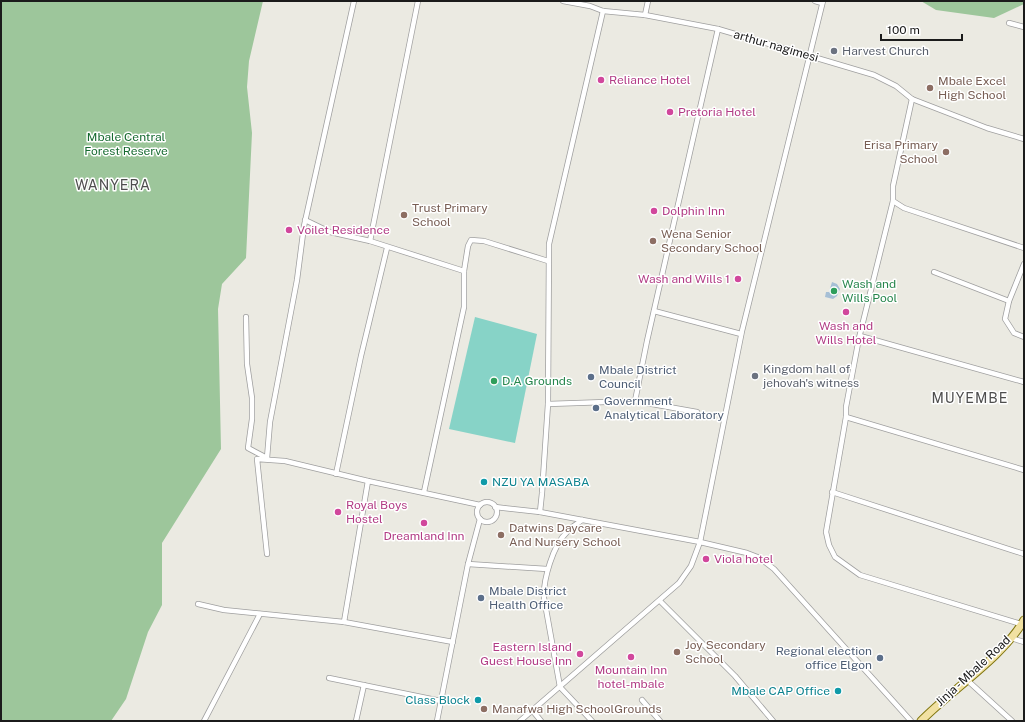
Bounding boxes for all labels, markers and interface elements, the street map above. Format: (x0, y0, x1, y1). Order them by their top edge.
scale bar (881, 16, 962, 42)
text: 100 m (887, 23, 920, 37)
street label: arthur nagimesi (732, 27, 820, 65)
place label: Harvest Church (842, 44, 929, 58)
marker: Harvest Church (829, 46, 839, 56)
place label: Reliance Hotel (609, 73, 691, 87)
place label: Mbale Excel High School (938, 74, 1006, 102)
marker: Reliance Hotel (596, 75, 606, 85)
marker: Mbale Excel High School (925, 83, 935, 93)
place label: Pretoria Hotel (678, 105, 756, 119)
marker: Pretoria Hotel (665, 107, 675, 117)
park label: Mbale Central Forest Reserve (84, 130, 168, 158)
place label: Erisa Primary School (864, 138, 939, 166)
marker: Erisa Primary School (941, 147, 951, 157)
district label: WANYERA (75, 177, 151, 193)
place label: Trust Primary School (412, 201, 488, 229)
place label: Dolphin Inn (662, 204, 725, 218)
marker: Dolphin Inn (649, 206, 659, 216)
marker: Trust Primary School (399, 210, 409, 220)
place label: Voilet Residence (297, 223, 390, 237)
marker: Voilet Residence (284, 225, 294, 235)
place label: Wena Senior Secondary School (661, 227, 763, 255)
marker: Wena Senior Secondary School (648, 236, 658, 246)
place label: Wash and Wills 1 (638, 272, 730, 286)
marker: Wash and Wills 1 (733, 274, 743, 284)
place label: Wash and Wills Pool (842, 277, 897, 305)
marker: Wash and Wills Pool (829, 286, 839, 296)
marker: Wash and Wills Hotel (841, 307, 851, 317)
place label: Wash and Wills Hotel (816, 319, 877, 347)
place label: Kingdom hall of jehovah's witness (762, 362, 859, 390)
place label: Mbale District Council (599, 363, 677, 391)
marker: Kingdom hall of jehovah's witness (750, 371, 760, 381)
marker: Mbale District Council (586, 372, 596, 382)
place label: D.A Grounds (502, 374, 572, 388)
marker: D.A Grounds (489, 376, 499, 386)
district label: MUYEMBE (932, 390, 1008, 406)
place label: Government Analytical Laboratory (604, 394, 724, 422)
marker: Government Analytical Laboratory (591, 403, 601, 413)
place label: NZU YA MASABA (492, 475, 590, 489)
marker: NZU YA MASABA (479, 477, 489, 487)
place label: Royal Boys Hostel (346, 498, 407, 526)
marker: Royal Boys Hostel (333, 507, 343, 517)
marker: Dreamland Inn (419, 518, 429, 528)
place label: Datwins Daycare And Nursery School (509, 521, 621, 549)
place label: Dreamland Inn (383, 529, 465, 543)
marker: Datwins Daycare And Nursery School (496, 530, 506, 540)
place label: Viola hotel (714, 552, 774, 566)
marker: Viola hotel (701, 554, 711, 564)
place label: Mbale District Health Office (489, 584, 567, 612)
marker: Mbale District Health Office (476, 593, 486, 603)
street label: Jinja - Mbale Road (933, 633, 1013, 709)
place label: Joy Secondary School (685, 638, 766, 666)
place label: Eastern Island Guest House Inn (480, 640, 572, 668)
place label: Regional election office Elgon (776, 644, 872, 672)
marker: Joy Secondary School (672, 647, 682, 657)
marker: Eastern Island Guest House Inn (575, 649, 585, 659)
marker: Mountain Inn hotel-mbale (626, 652, 636, 662)
marker: Regional election office Elgon (875, 653, 885, 663)
place label: Mountain Inn hotel-mbale (595, 663, 667, 691)
place label: Mbale CAP Office (731, 684, 830, 698)
marker: Mbale CAP Office (833, 686, 843, 696)
place label: Class Block (405, 693, 470, 707)
marker: Class Block (473, 695, 483, 705)
place label: Manafwa High SchoolGrounds (492, 702, 662, 716)
marker: Manafwa High SchoolGrounds (479, 704, 489, 714)

